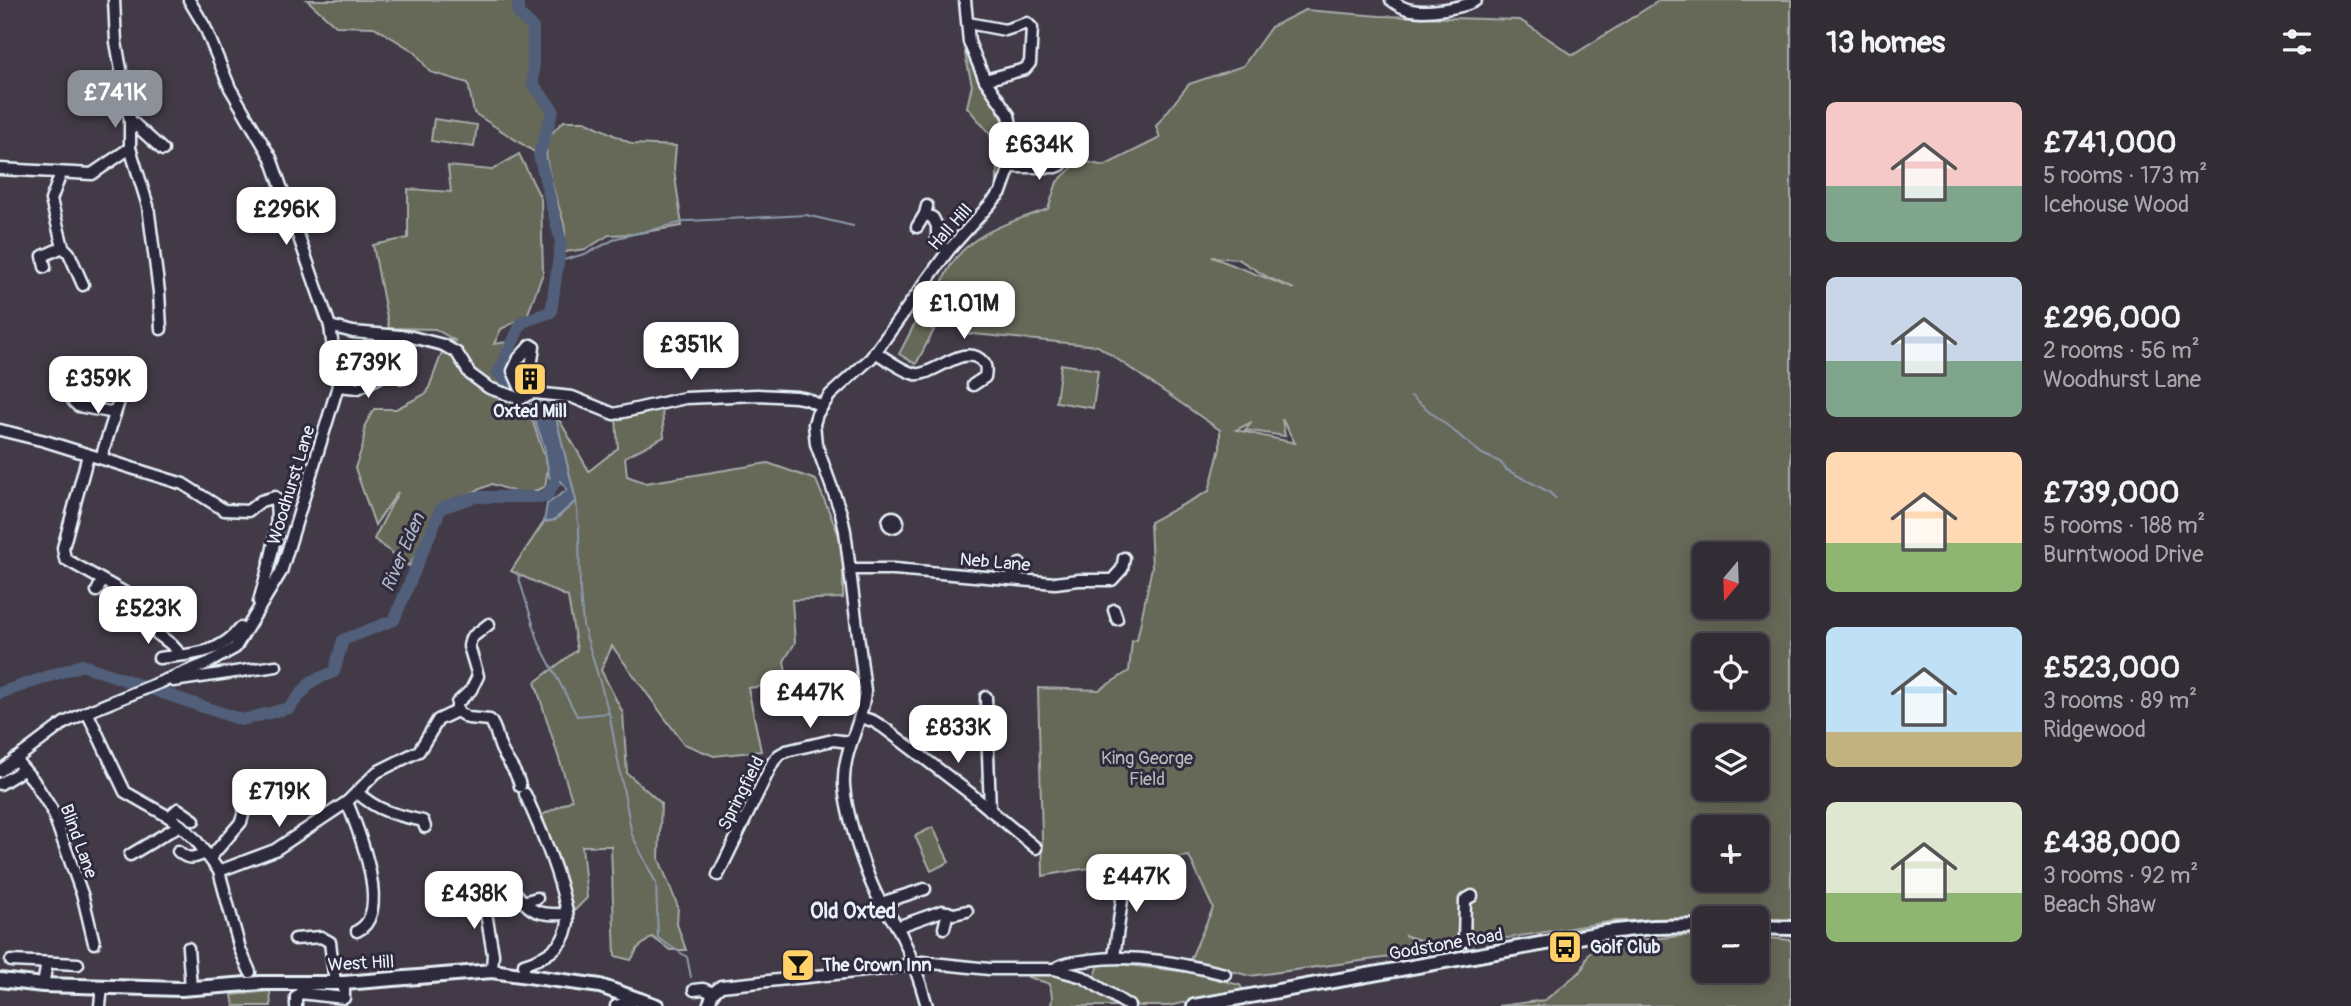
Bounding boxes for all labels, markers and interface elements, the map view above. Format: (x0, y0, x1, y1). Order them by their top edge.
icon: filters (2278, 23, 2316, 61)
text: 13 homes (1826, 24, 1945, 61)
pin: £741K (66, 71, 164, 130)
text: £741K (83, 78, 147, 107)
pin: £634K (990, 122, 1088, 182)
text: £741,000 (2043, 124, 2176, 161)
text: £634K (1005, 130, 1073, 159)
icon: home (1882, 130, 1966, 214)
text: 5 rooms · 173 m² (2043, 161, 2207, 190)
pin: £296K (237, 188, 335, 247)
text: Icehouse Wood (2043, 190, 2189, 219)
text: £296K (253, 195, 319, 224)
street label: Hall Hill (923, 199, 977, 256)
pin: £1.01M (907, 282, 1021, 341)
text: £1.01M (929, 289, 999, 318)
text: £296,000 (2043, 299, 2181, 336)
icon: home (1882, 305, 1966, 389)
pin: £351K (642, 322, 740, 382)
text: £351K (660, 330, 722, 359)
text: 2 rooms · 56 m² (2043, 336, 2200, 365)
pin: £739K (319, 340, 417, 400)
text: £739K (335, 348, 401, 377)
pin: £359K (49, 356, 147, 416)
building icon: Oxted Mill (511, 360, 549, 398)
text: £359K (65, 364, 131, 393)
text: Woodhurst Lane (2043, 365, 2201, 394)
place label: Oxted Mill (493, 400, 567, 423)
street label: Woodhurst Lane (262, 423, 321, 548)
text: £739,000 (2043, 474, 2179, 511)
icon: home (1882, 480, 1966, 564)
water label: River Eden (376, 508, 431, 595)
text: 5 rooms · 188 m² (2043, 511, 2205, 540)
text: Burntwood Drive (2043, 540, 2203, 569)
north arrow (1692, 542, 1769, 620)
map controls (1692, 542, 1769, 983)
street label: Neb Lane (959, 548, 1031, 577)
pin: £523K (99, 586, 197, 646)
text: £523K (115, 594, 181, 623)
button: locate (1692, 633, 1769, 710)
text: £523,000 (2043, 649, 2180, 686)
icon: home (1882, 655, 1966, 739)
pin: £447K (761, 670, 859, 730)
text: £447K (776, 678, 844, 707)
text: 3 rooms · 89 m² (2043, 686, 2197, 715)
pin: £833K (909, 706, 1007, 765)
text: £833K (925, 713, 991, 742)
text: Ridgewood (2043, 715, 2146, 744)
button: layers (1692, 724, 1769, 801)
park label: King George Field (1101, 747, 1193, 791)
street label: Springfield (713, 752, 770, 834)
pin: £719K (230, 770, 328, 829)
text: £719K (248, 777, 310, 806)
street label: Blind Lane (54, 801, 103, 882)
button: + (1692, 815, 1769, 892)
text: £438,000 (2043, 824, 2181, 861)
icon: home (1882, 830, 1966, 914)
pin: £447K (1087, 855, 1185, 914)
text: 3 rooms · 92 m² (2043, 861, 2198, 890)
text: £447K (1102, 862, 1170, 891)
pin: £438K (425, 872, 523, 931)
text: £438K (441, 879, 507, 908)
text: Beach Shaw (2043, 890, 2156, 919)
district label: Old Oxted (810, 898, 896, 925)
button: − (1692, 906, 1769, 983)
street label: Godstone Road (1387, 923, 1505, 966)
bus stop icon: Golf Club (1546, 928, 1584, 966)
place label: Golf Club (1590, 936, 1661, 959)
bar icon: The Crown Inn (779, 946, 817, 984)
street label: West Hill (327, 950, 395, 977)
place label: The Crown Inn (821, 954, 932, 977)

